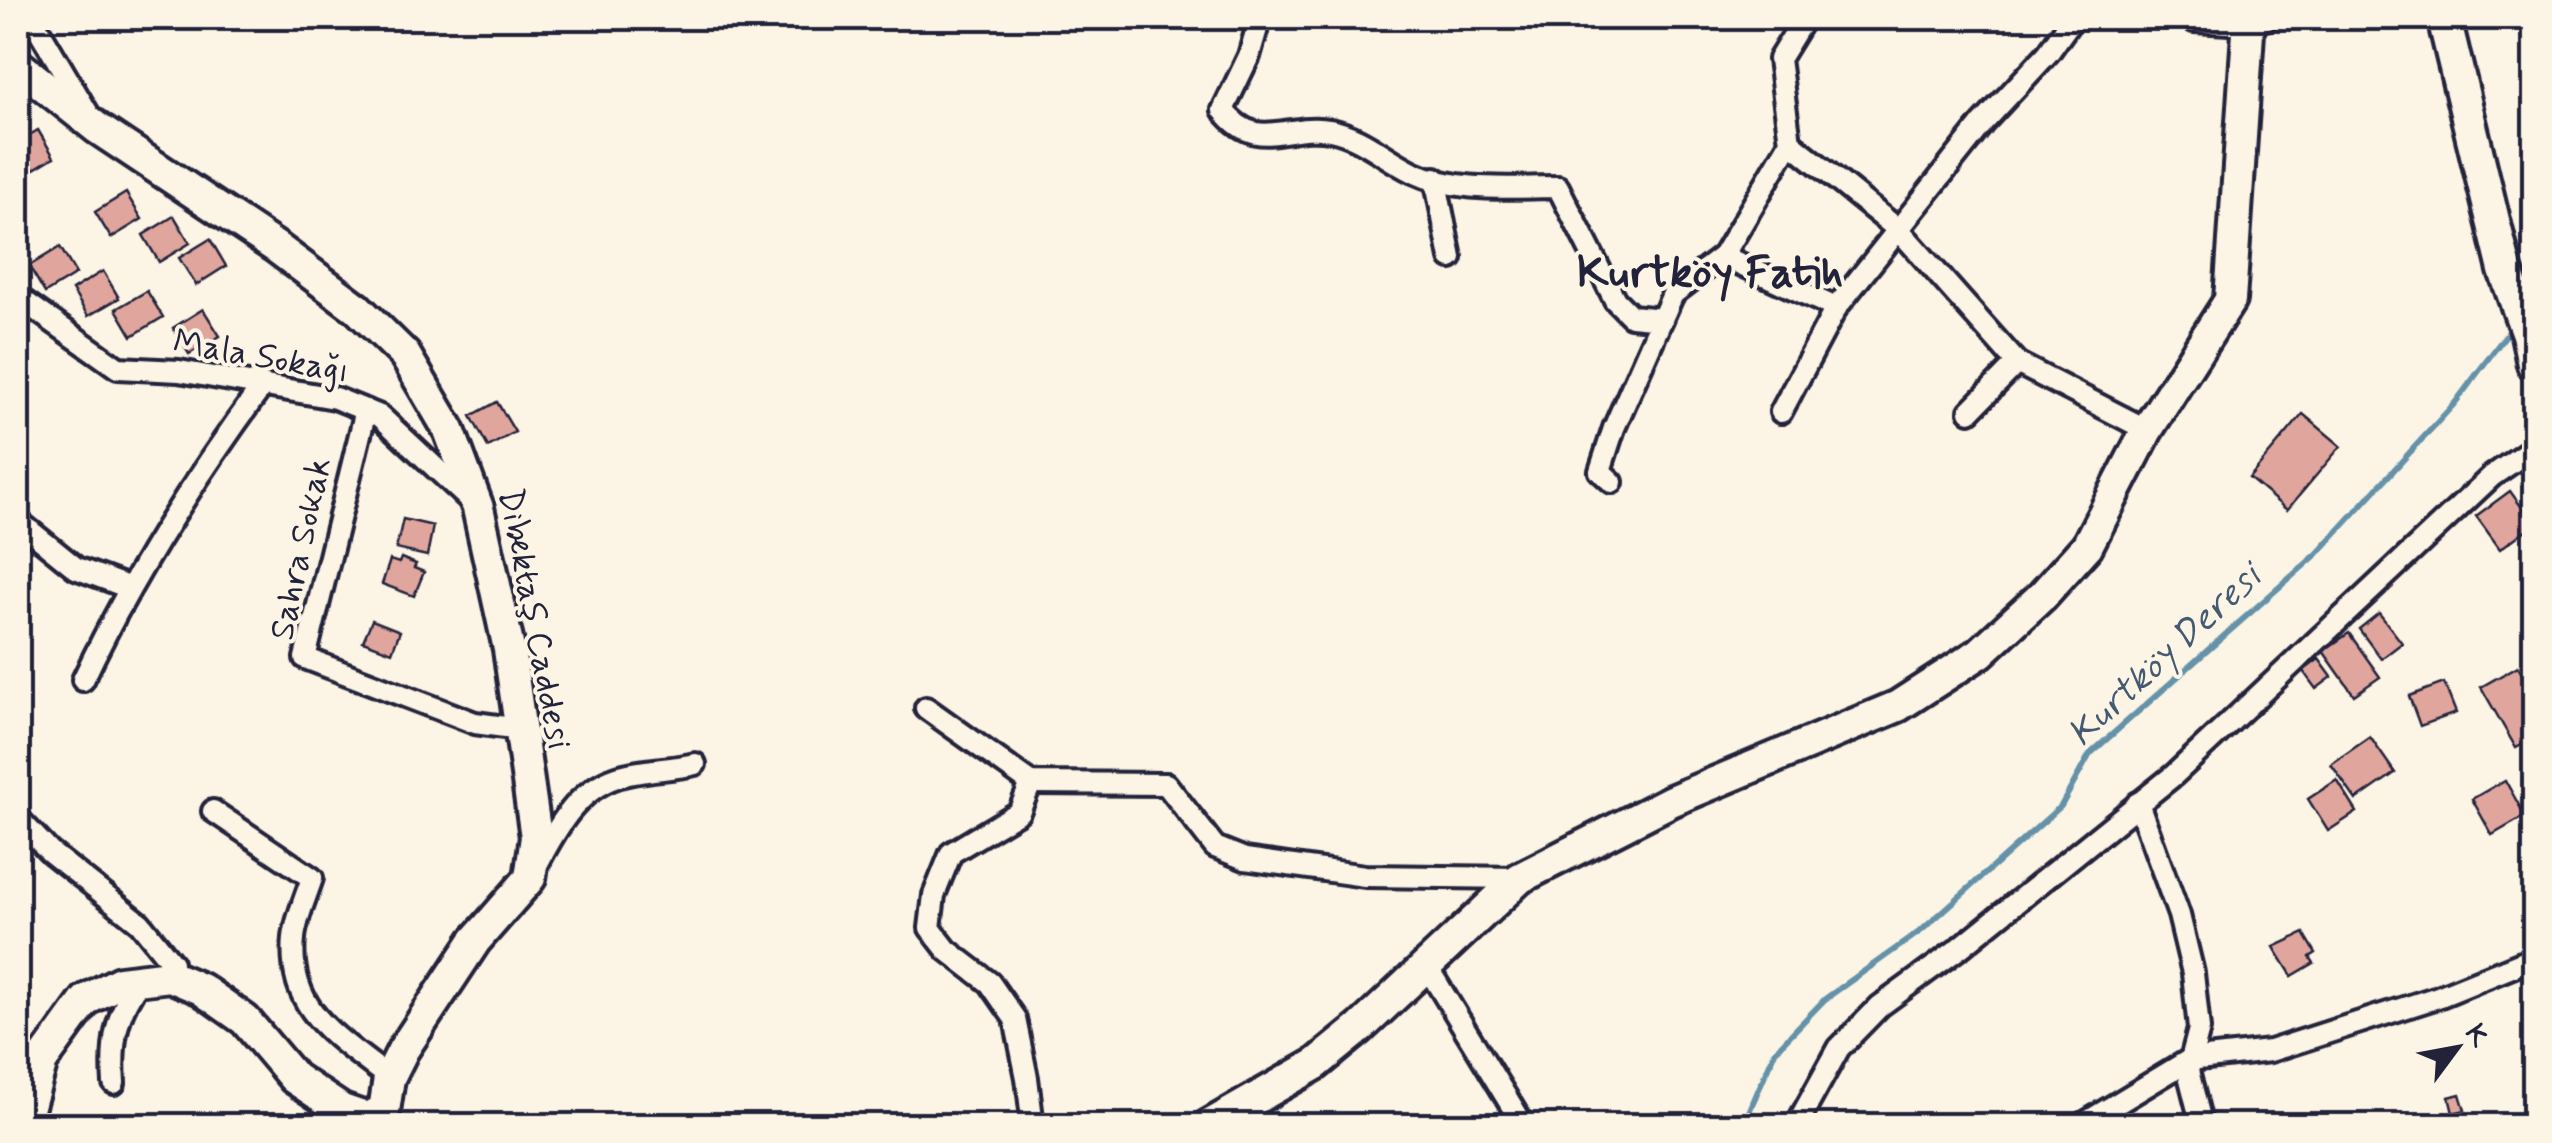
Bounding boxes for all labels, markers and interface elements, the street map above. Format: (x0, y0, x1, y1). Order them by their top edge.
district label: Kurtköy Fatih (1577, 244, 1843, 303)
street label: Mala Sokağı (169, 319, 353, 395)
street label: Sahra Sokak (259, 453, 343, 645)
street label: Dibektaş Caddesi (486, 485, 582, 753)
water label: Kurtköy Deresi (2058, 551, 2275, 758)
north arrow (2407, 998, 2507, 1098)
text: K (2455, 1018, 2497, 1054)

